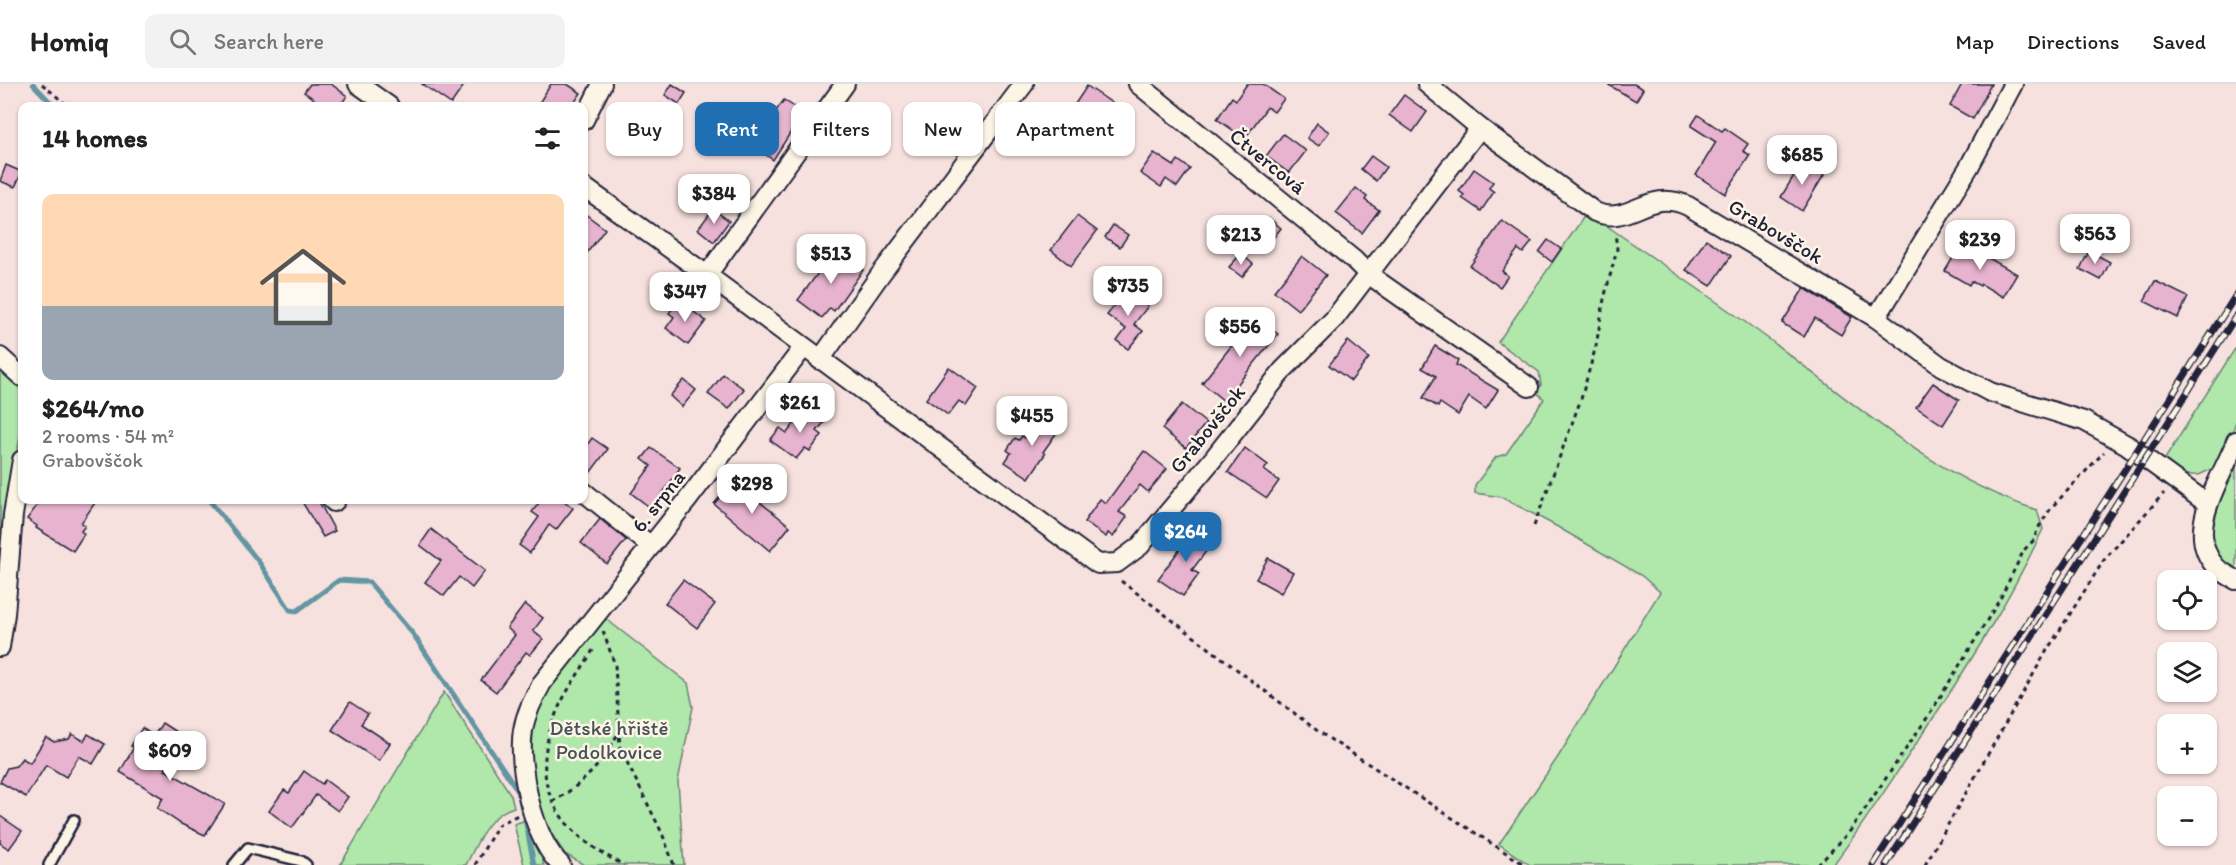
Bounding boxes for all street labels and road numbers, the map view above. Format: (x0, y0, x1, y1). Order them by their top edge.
street label: Čtvercová (1225, 123, 1311, 199)
street label: Grabovščok (1724, 193, 1828, 269)
street label: Grabovščok (1164, 380, 1250, 478)
street label: 6. srpna (626, 465, 690, 537)

